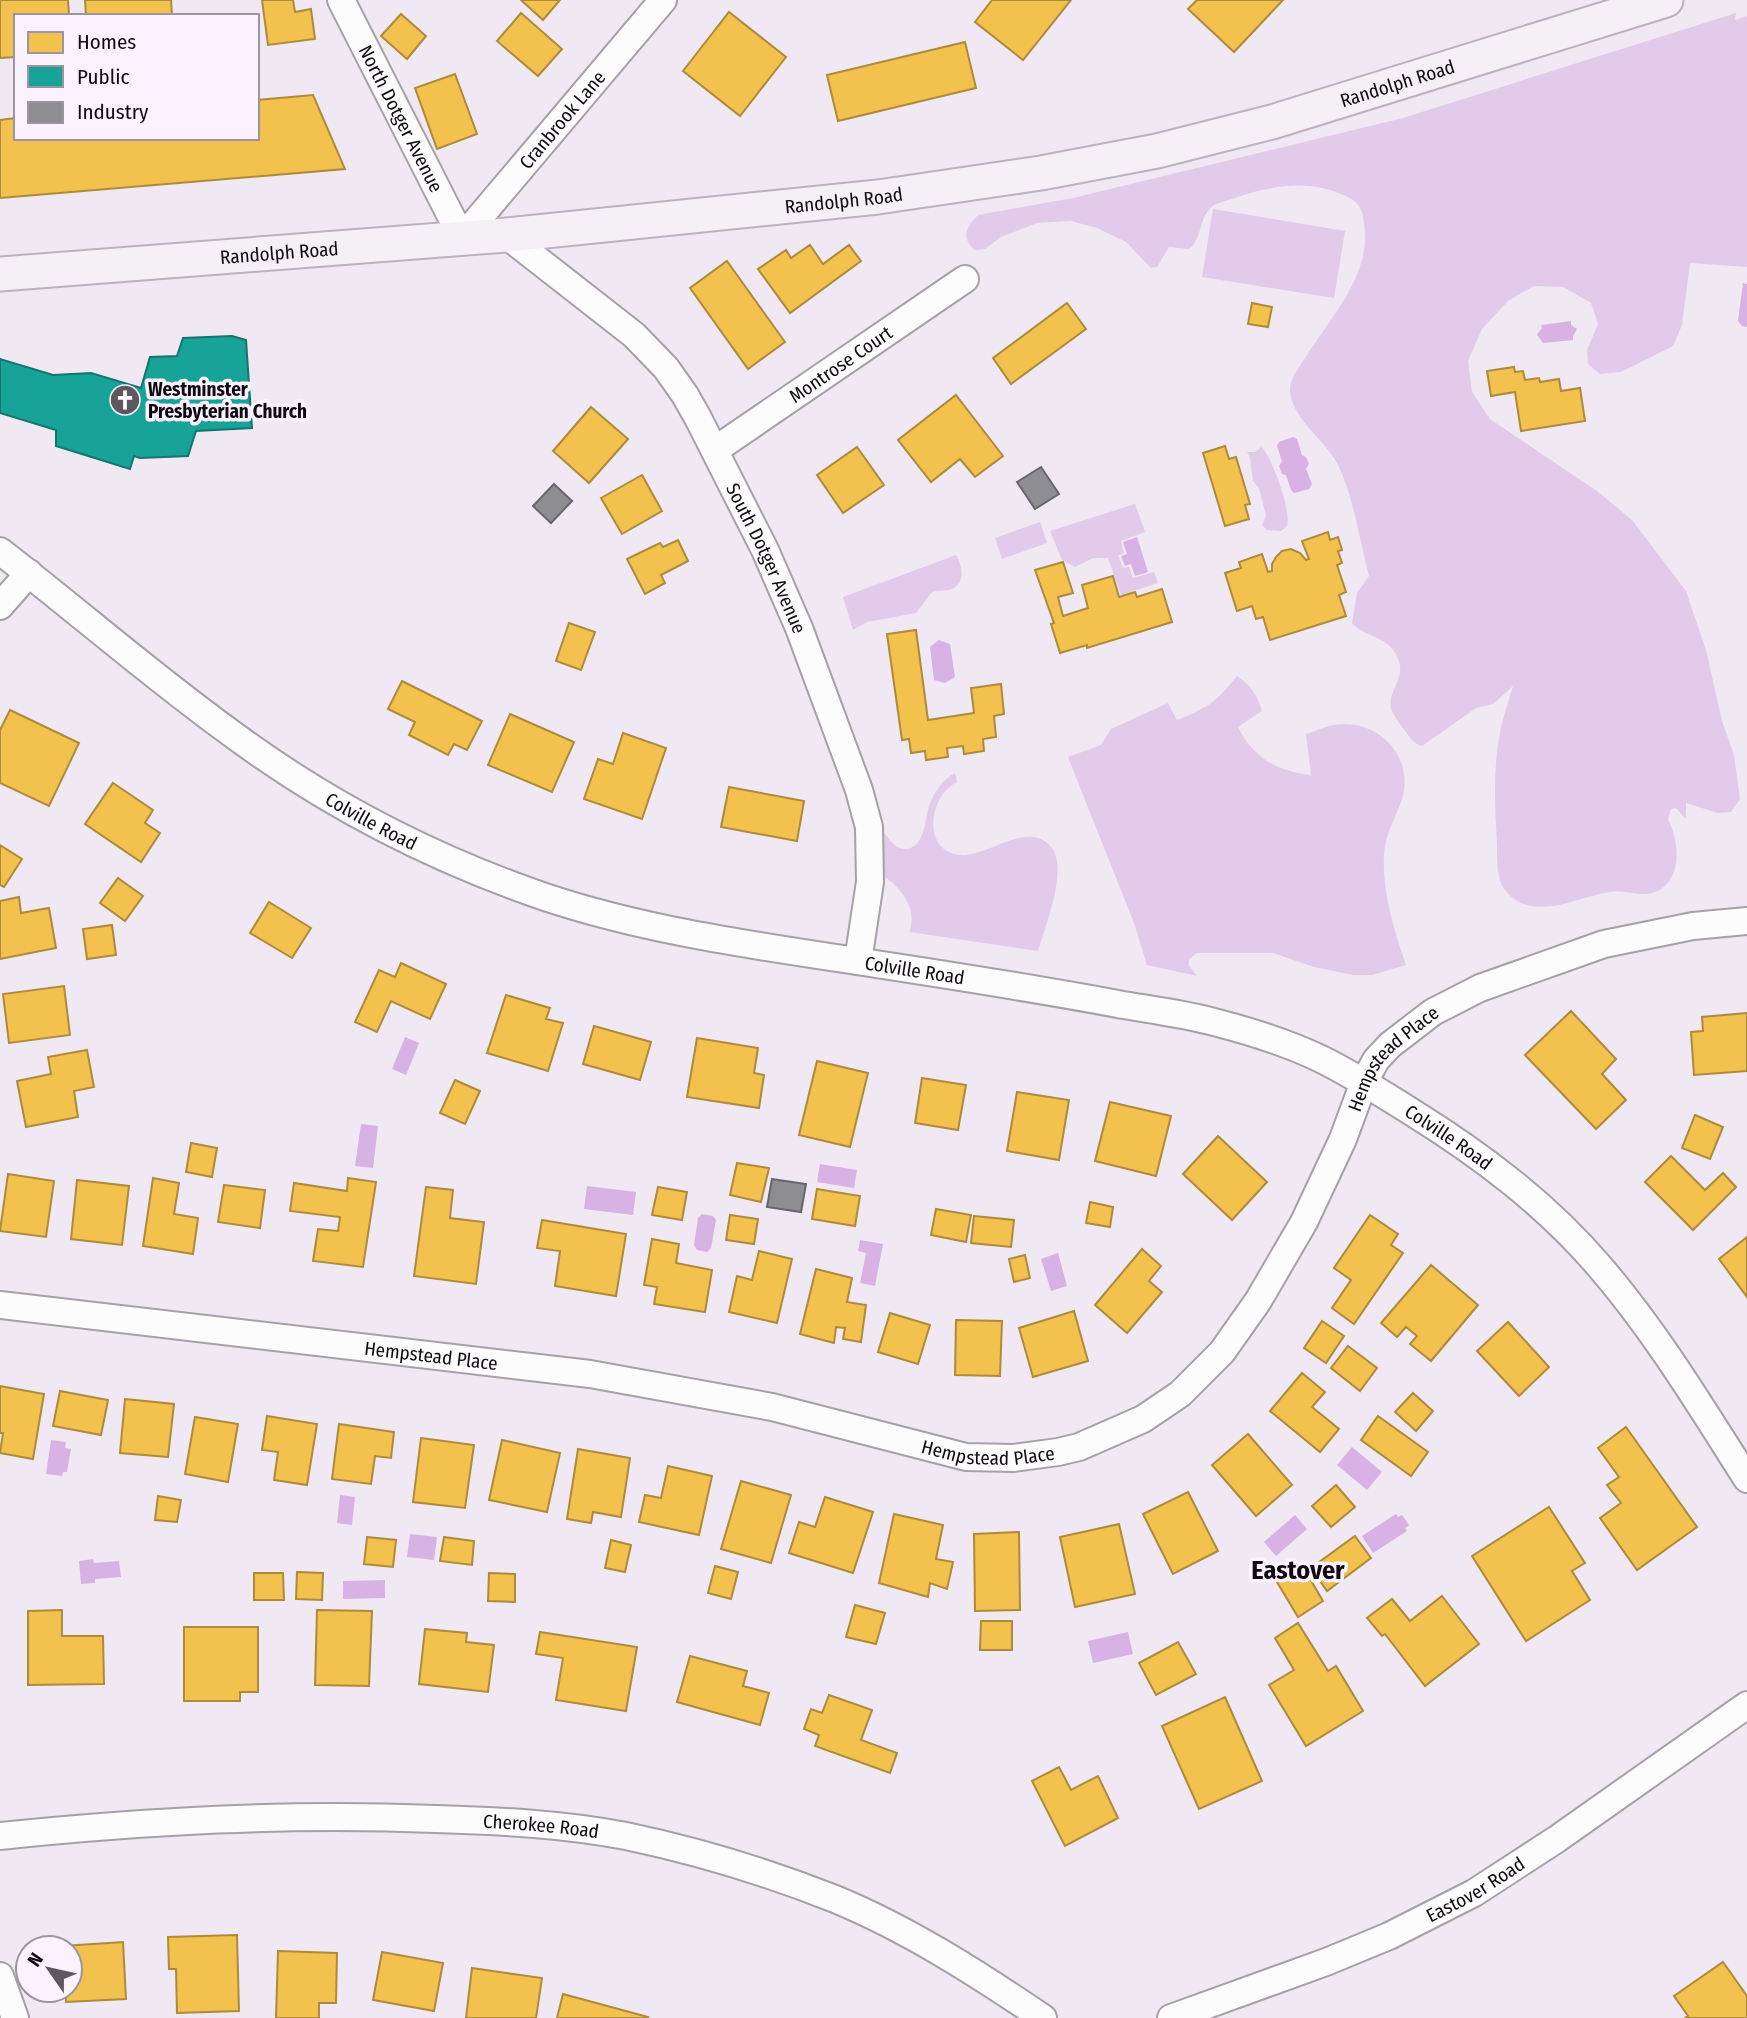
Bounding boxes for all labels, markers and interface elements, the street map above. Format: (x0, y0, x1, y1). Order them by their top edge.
legend (14, 14, 259, 140)
text: Homes (77, 29, 136, 55)
street label: North Dotger Avenue (354, 41, 448, 196)
street label: Randolph Road (1337, 55, 1457, 112)
text: Public (77, 64, 129, 90)
street label: Cranbrook Lane (514, 66, 610, 173)
text: Industry (77, 99, 149, 125)
street label: Randolph Road (784, 182, 904, 218)
street label: Randolph Road (219, 236, 339, 269)
street label: Montrose Court (784, 320, 897, 408)
place label: Westminster Presbyterian Church (148, 378, 307, 423)
church icon: Westminster Presbyterian Church (108, 383, 142, 417)
street label: South Dotger Avenue (721, 479, 811, 636)
street label: Colville Road (321, 787, 421, 855)
street label: Colville Road (863, 951, 966, 989)
street label: Hempstead Place (1343, 1001, 1443, 1115)
street label: Colville Road (1401, 1099, 1497, 1175)
street label: Hempstead Place (363, 1336, 499, 1375)
street label: Hempstead Place (919, 1435, 1056, 1469)
district label: Eastover (1251, 1555, 1345, 1586)
street label: Cherokee Road (483, 1809, 601, 1843)
street label: Eastover Road (1422, 1852, 1529, 1927)
north arrow (14, 1934, 84, 2004)
text: N (23, 1949, 48, 1971)

